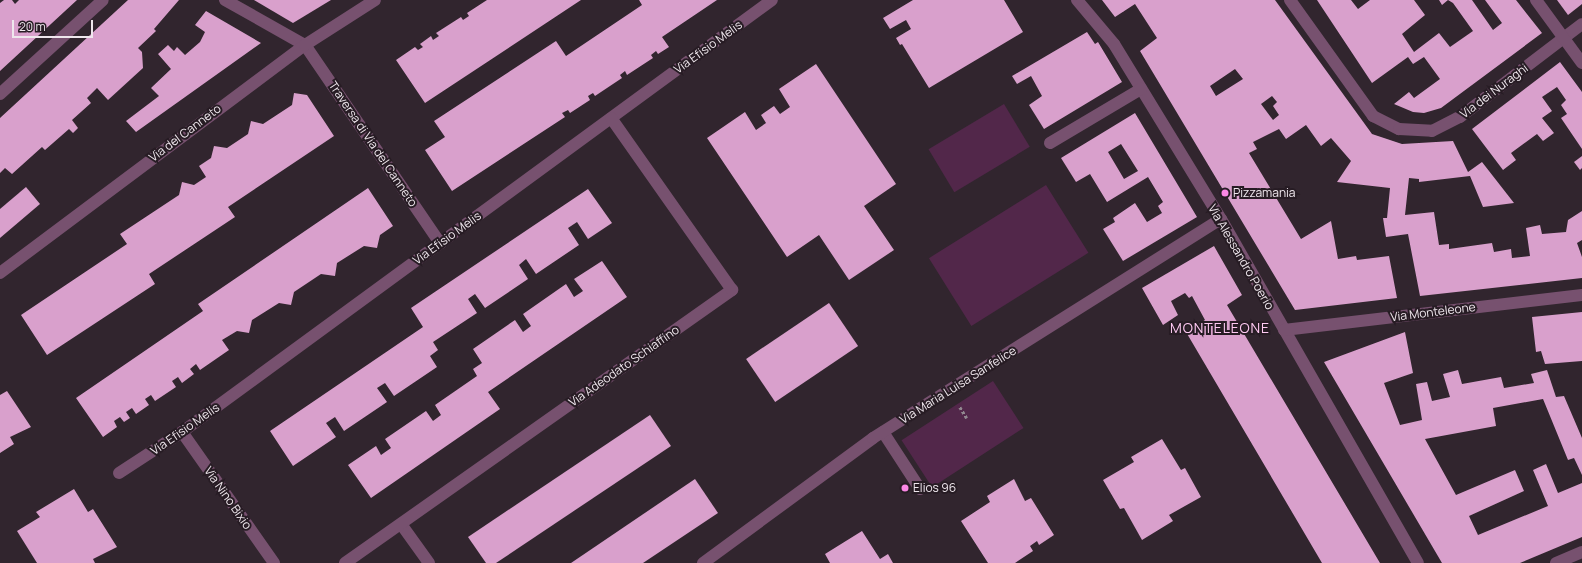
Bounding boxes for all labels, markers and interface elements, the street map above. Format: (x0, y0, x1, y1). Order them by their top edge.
scale bar (14, 12, 95, 38)
text: 20 m (19, 18, 46, 35)
street label: Via Efisio Melis (671, 18, 745, 76)
street label: Via dei Nuraghi (1457, 61, 1531, 121)
street label: Traversa di Via del Canneto (326, 79, 420, 209)
street label: Via del Canneto (146, 101, 224, 165)
place label: Pizzamania (1233, 186, 1296, 200)
marker: Pizzamania (1220, 188, 1230, 198)
street label: Via Alessandro Poerio (1205, 202, 1277, 312)
street label: Via Efisio Melis (410, 209, 484, 267)
street label: Via Monteleone (1390, 300, 1476, 324)
district label: MONTELEONE (1170, 320, 1270, 336)
street label: Via Adeodato Schiaffino (566, 322, 682, 410)
street label: Via Maria Luisa Sanfelice (897, 343, 1019, 427)
street label: Via Efisio Melis (148, 400, 222, 458)
street label: Via Nino Bixio (201, 464, 255, 532)
place label: Elios 96 (913, 481, 956, 495)
marker: Elios 96 (900, 483, 910, 493)

